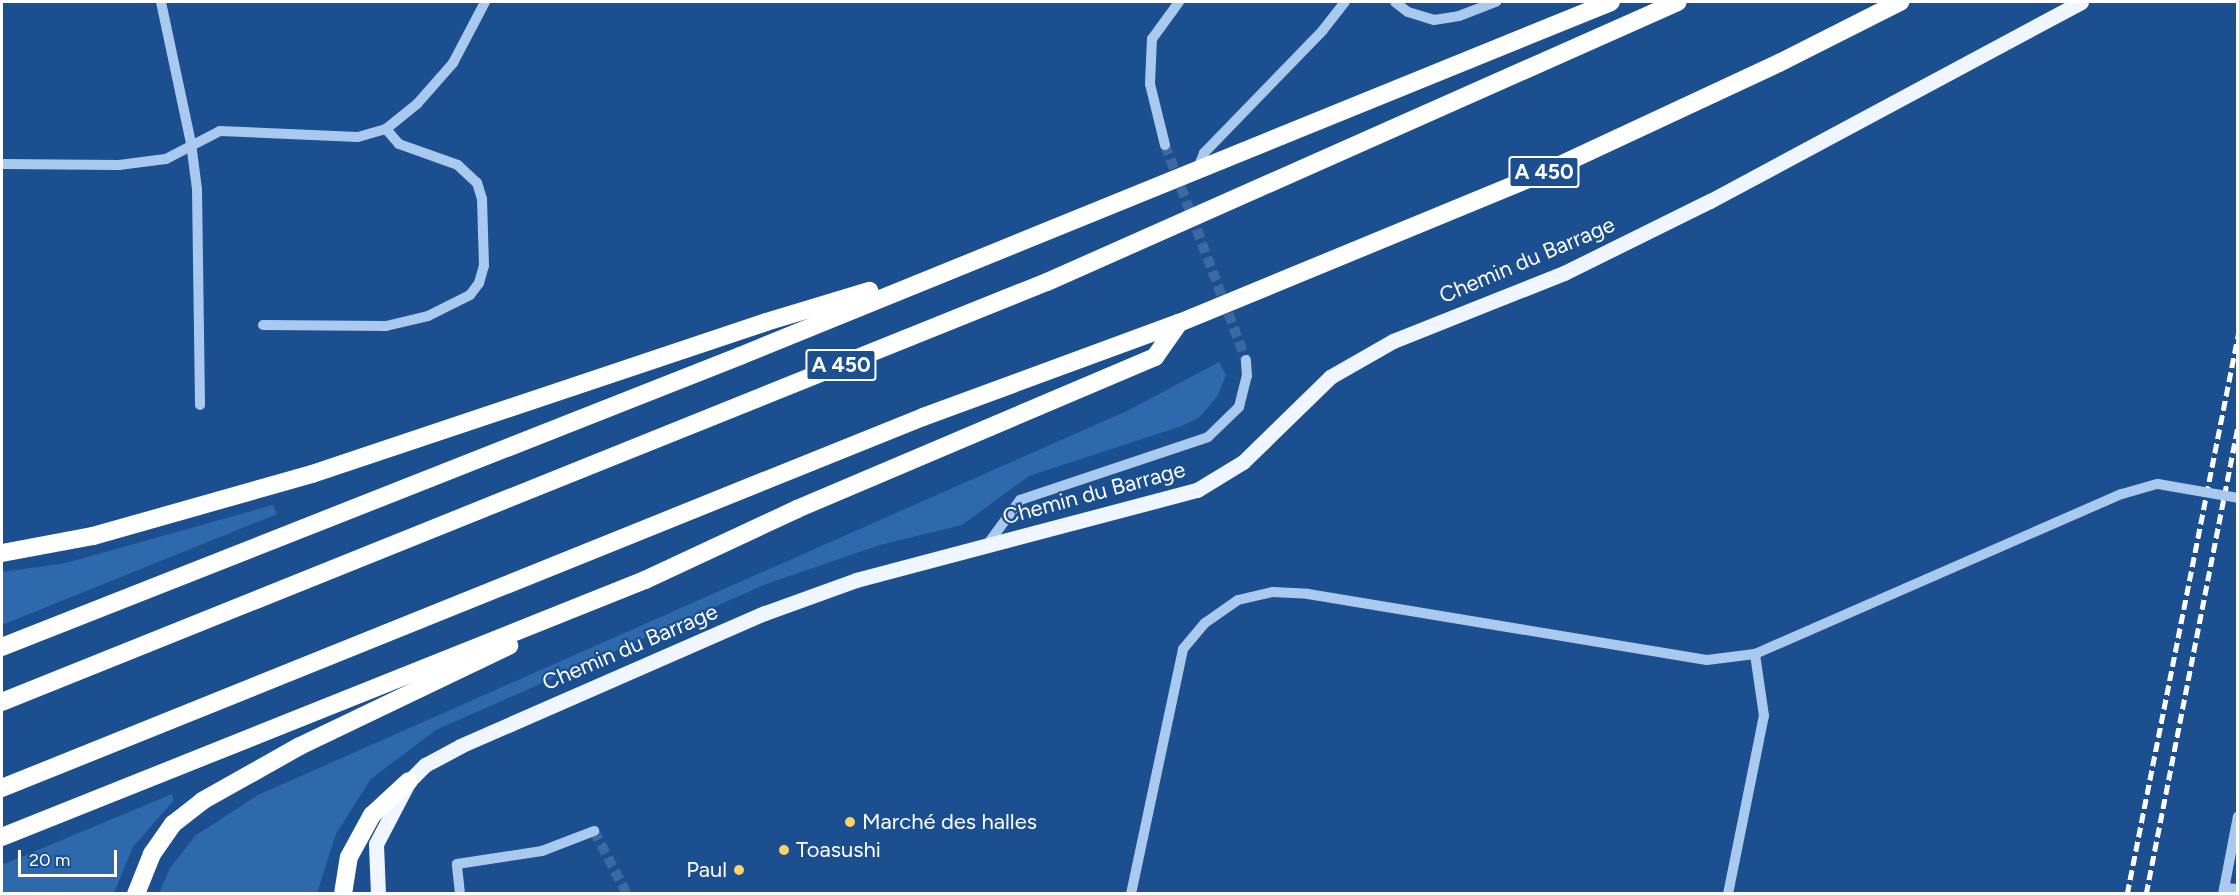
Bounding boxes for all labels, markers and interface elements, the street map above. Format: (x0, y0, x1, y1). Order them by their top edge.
road number: A 450 (1508, 154, 1580, 190)
street label: Chemin du Barrage (1435, 211, 1619, 309)
road number: A 450 (805, 347, 877, 383)
street label: Chemin du Barrage (1000, 456, 1188, 530)
street label: Chemin du Barrage (538, 598, 722, 696)
place label: Marché des halles (862, 809, 1037, 835)
marker: Marché des halles (843, 815, 857, 829)
place label: Toasushi (796, 837, 881, 863)
scale bar (21, 838, 120, 876)
marker: Toasushi (777, 843, 791, 857)
text: 20 m (29, 849, 70, 871)
place label: Paul (686, 857, 727, 883)
marker: Paul (732, 863, 746, 877)

